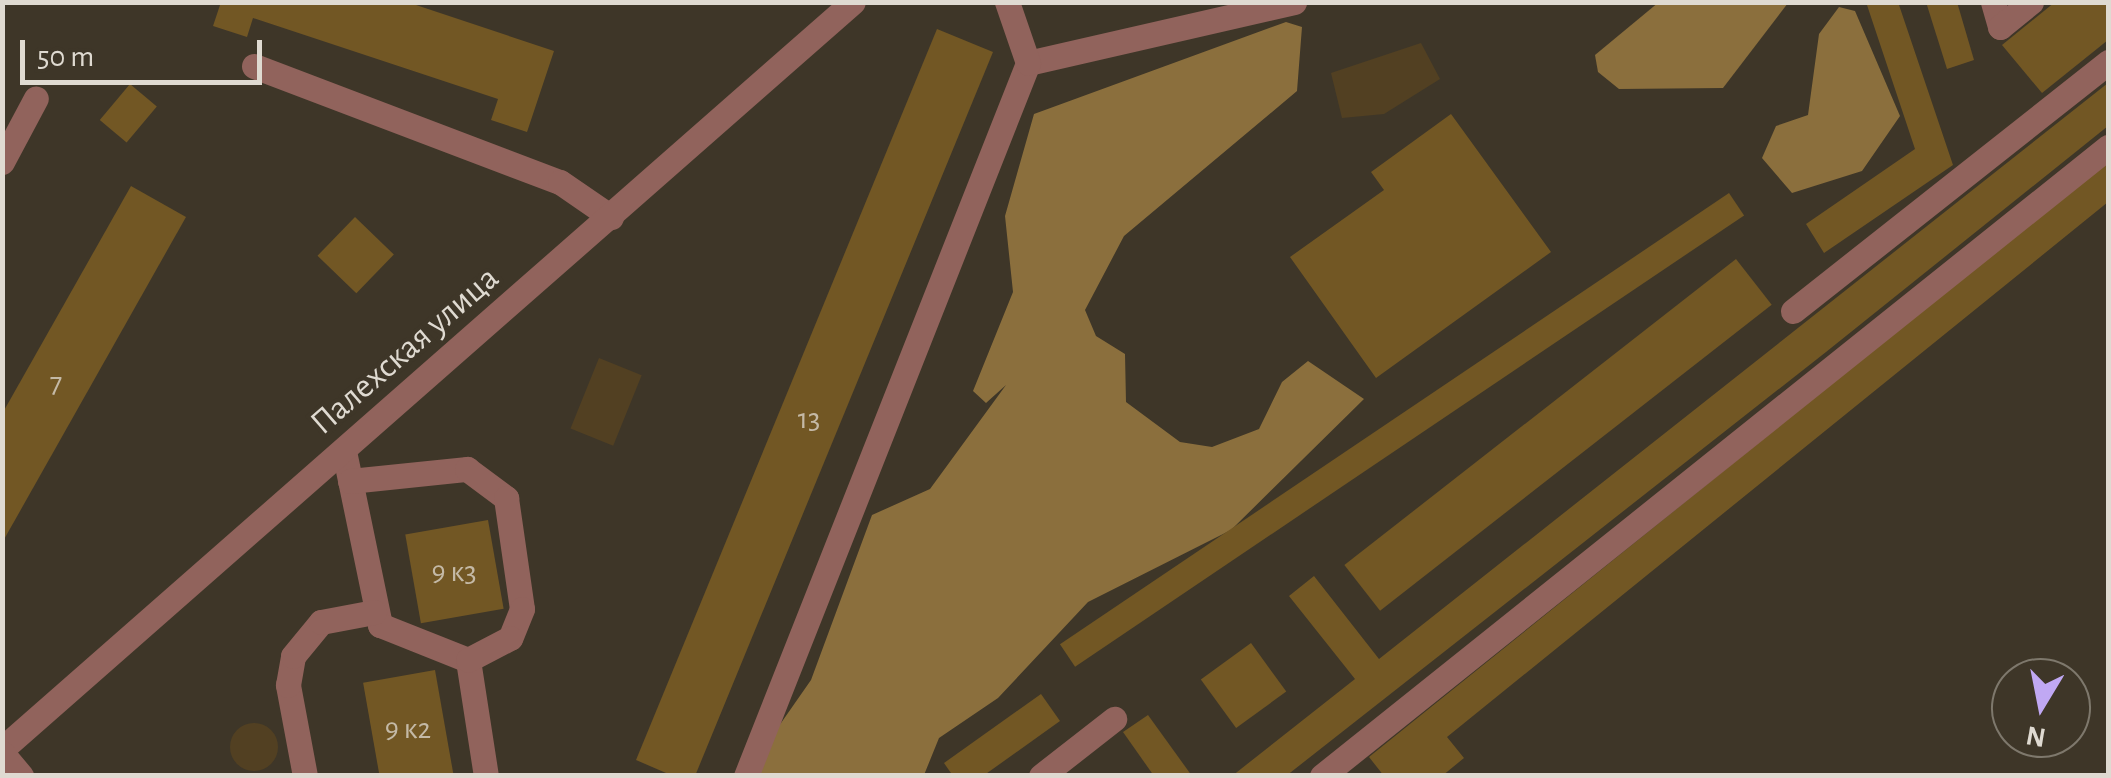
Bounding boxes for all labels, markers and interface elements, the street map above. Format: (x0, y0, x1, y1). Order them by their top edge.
scale bar (25, 20, 268, 82)
text: 50 m (37, 42, 94, 72)
street label: Палехская улица (302, 258, 508, 444)
house number: 7 (50, 365, 62, 401)
house number: 13 (798, 401, 820, 437)
house number: 9 к3 (431, 554, 477, 590)
north arrow (1991, 658, 2091, 758)
house number: 9 к2 (385, 711, 431, 747)
text: N (2024, 720, 2048, 751)

